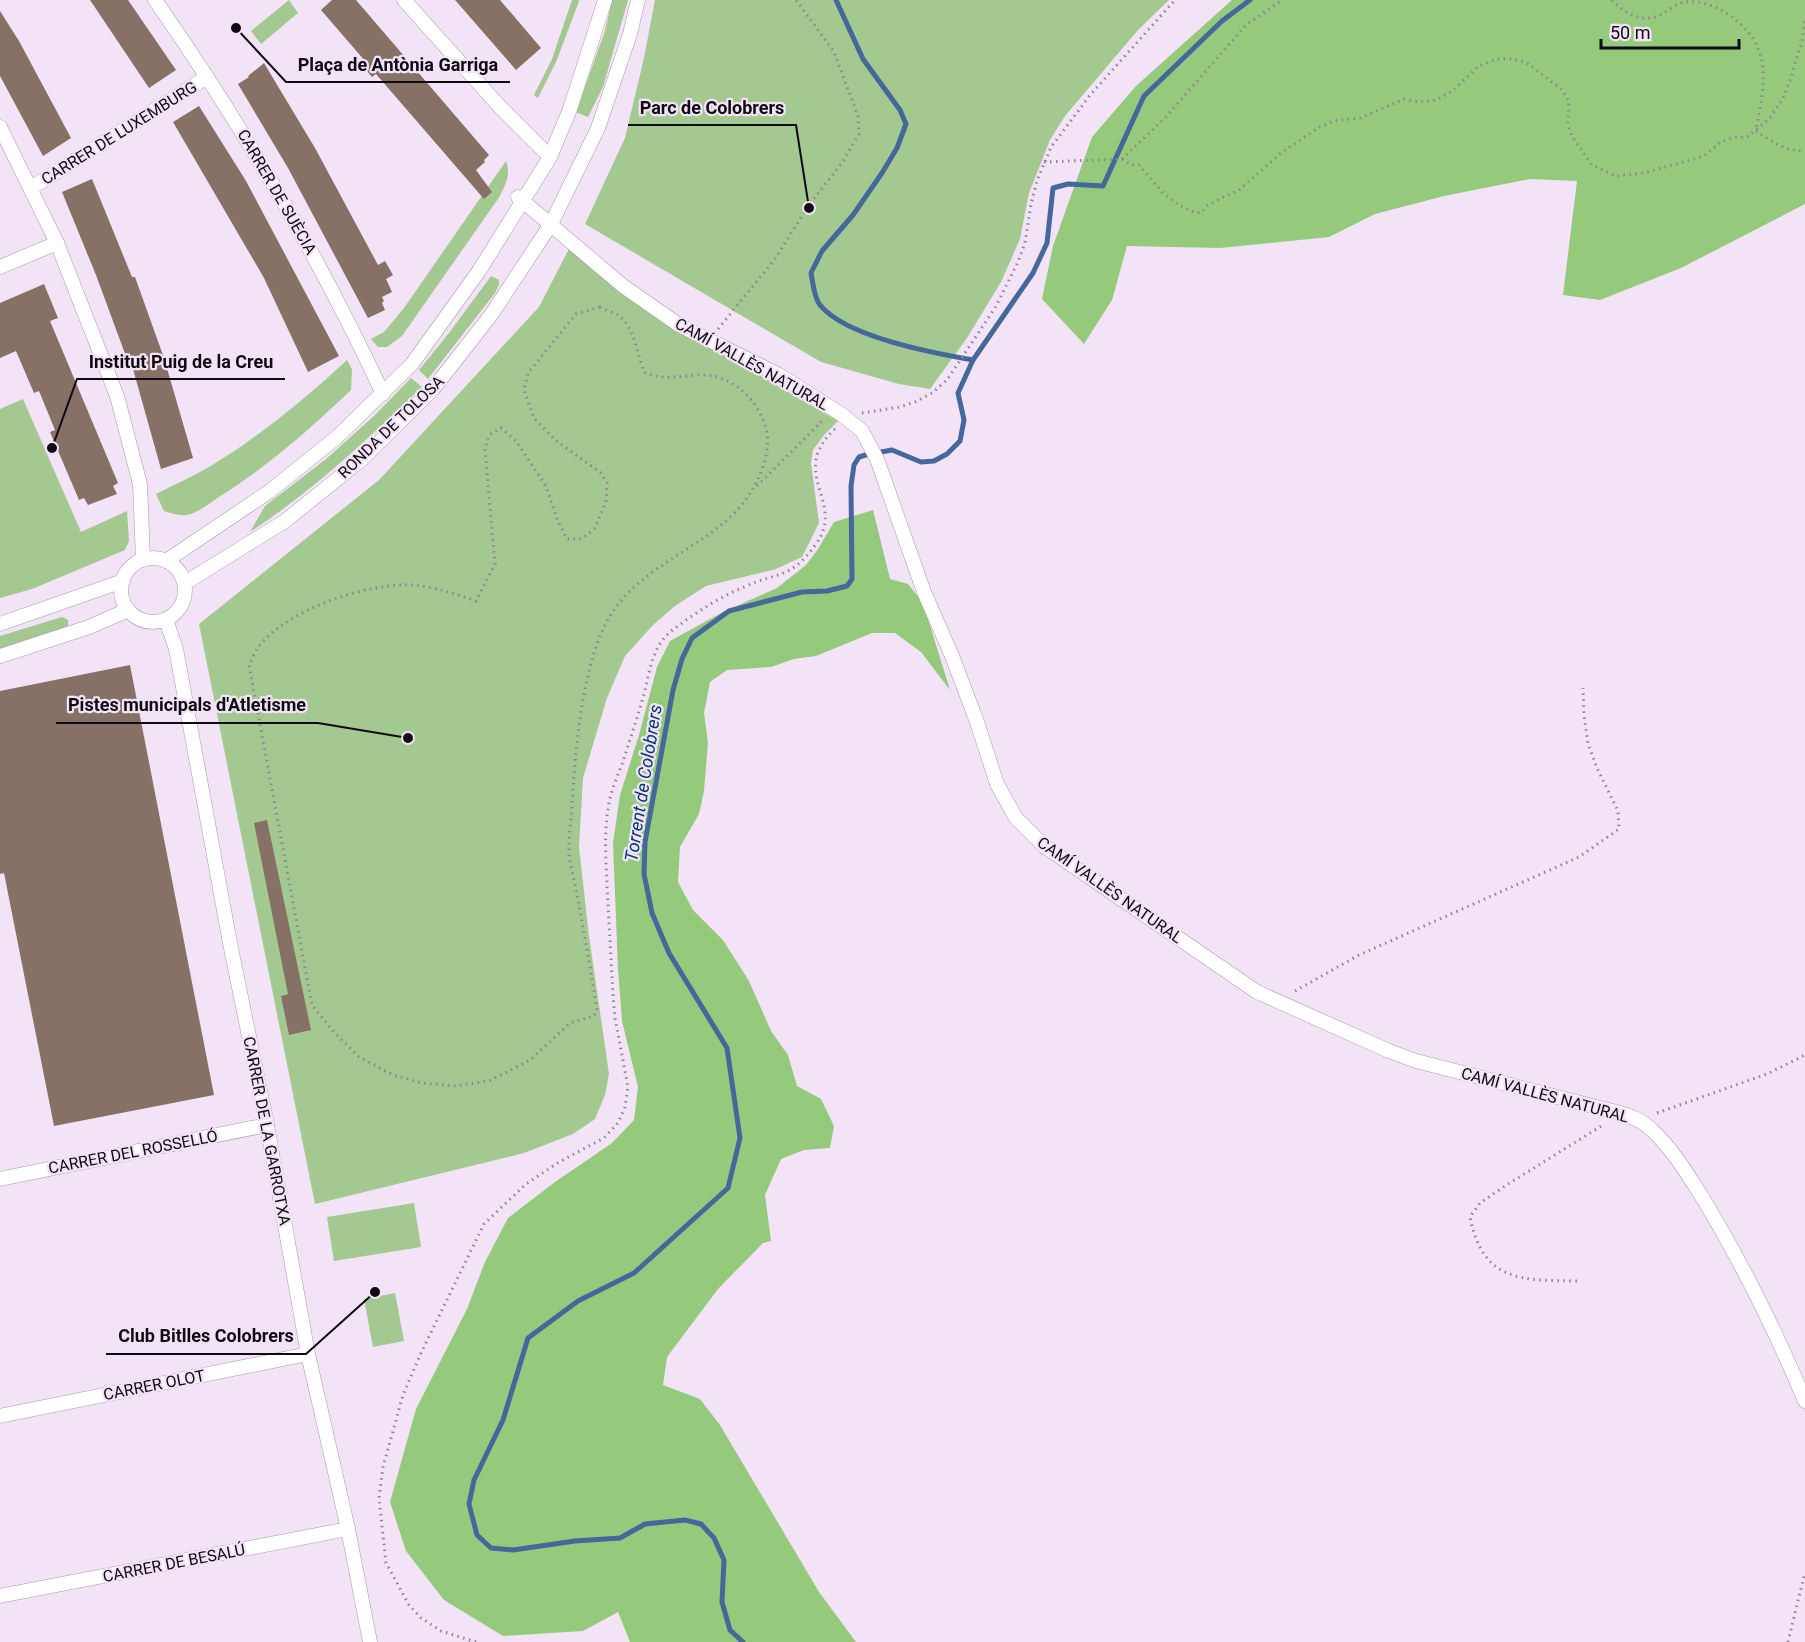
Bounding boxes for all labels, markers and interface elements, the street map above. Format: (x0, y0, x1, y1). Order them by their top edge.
scale bar (1601, 12, 1739, 50)
text: 50 m (1610, 22, 1650, 43)
callout: Plaça de Antònia Garriga (286, 46, 510, 82)
text: Plaça de Antònia Garriga (298, 54, 499, 75)
street label: CARRER DE LUXEMBURG (38, 77, 200, 189)
callout: Parc de Colobrers (628, 89, 796, 125)
text: Parc de Colobrers (640, 97, 784, 118)
street label: CARRER DE SUÈCIA (233, 126, 321, 258)
street label: CAMÍ VALLÈS NATURAL (672, 314, 833, 414)
callout: Institut Puig de la Creu (77, 343, 285, 379)
text: Institut Puig de la Creu (89, 351, 273, 372)
street label: RONDA DE TOLOSA (334, 371, 448, 482)
callout: Pistes municipals d'Atletisme (56, 687, 318, 723)
text: Pistes municipals d'Atletisme (68, 694, 306, 715)
water label: Torrent de Colobrers (620, 703, 666, 863)
street label: CAMÍ VALLÈS NATURAL (1034, 833, 1187, 948)
street label: CARRER DE LA GARROTXA (239, 1035, 295, 1228)
street label: CAMÍ VALLÈS NATURAL (1459, 1063, 1631, 1127)
street label: CARRER DEL ROSSELLÓ (46, 1125, 219, 1178)
callout: Club Bitlles Colobrers (106, 1318, 306, 1354)
text: Club Bitlles Colobrers (118, 1325, 294, 1346)
street label: CARRER OLOT (102, 1366, 207, 1404)
street label: CARRER DE BESALÚ (101, 1540, 247, 1586)

